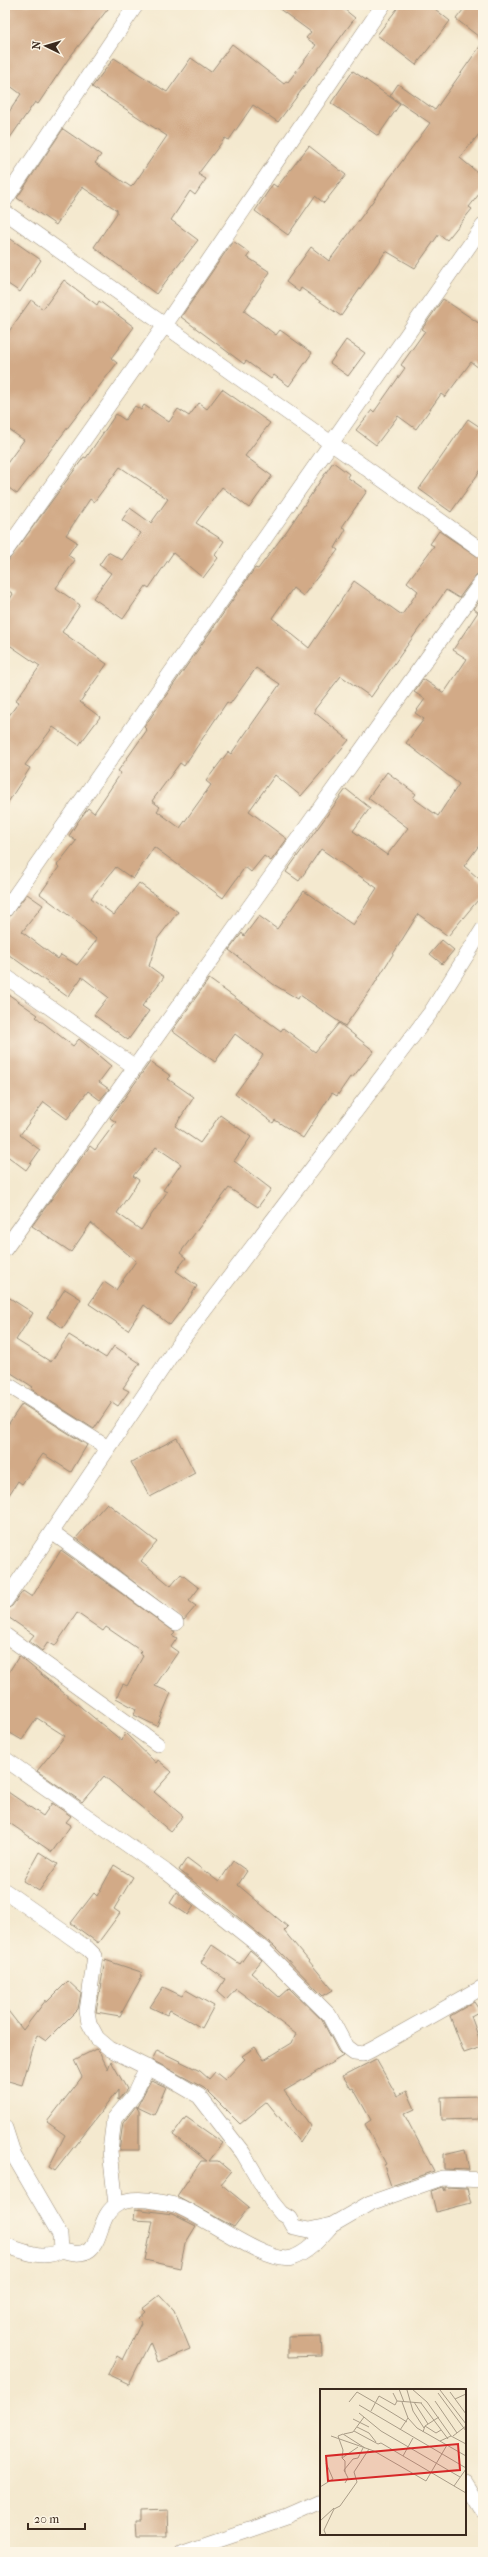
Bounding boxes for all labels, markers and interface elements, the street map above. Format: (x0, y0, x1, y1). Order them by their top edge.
north arrow (26, 26, 66, 66)
text: N (30, 40, 43, 50)
inset map (320, 2389, 466, 2535)
scale bar (28, 2505, 85, 2531)
text: 20 m (34, 2512, 59, 2526)

